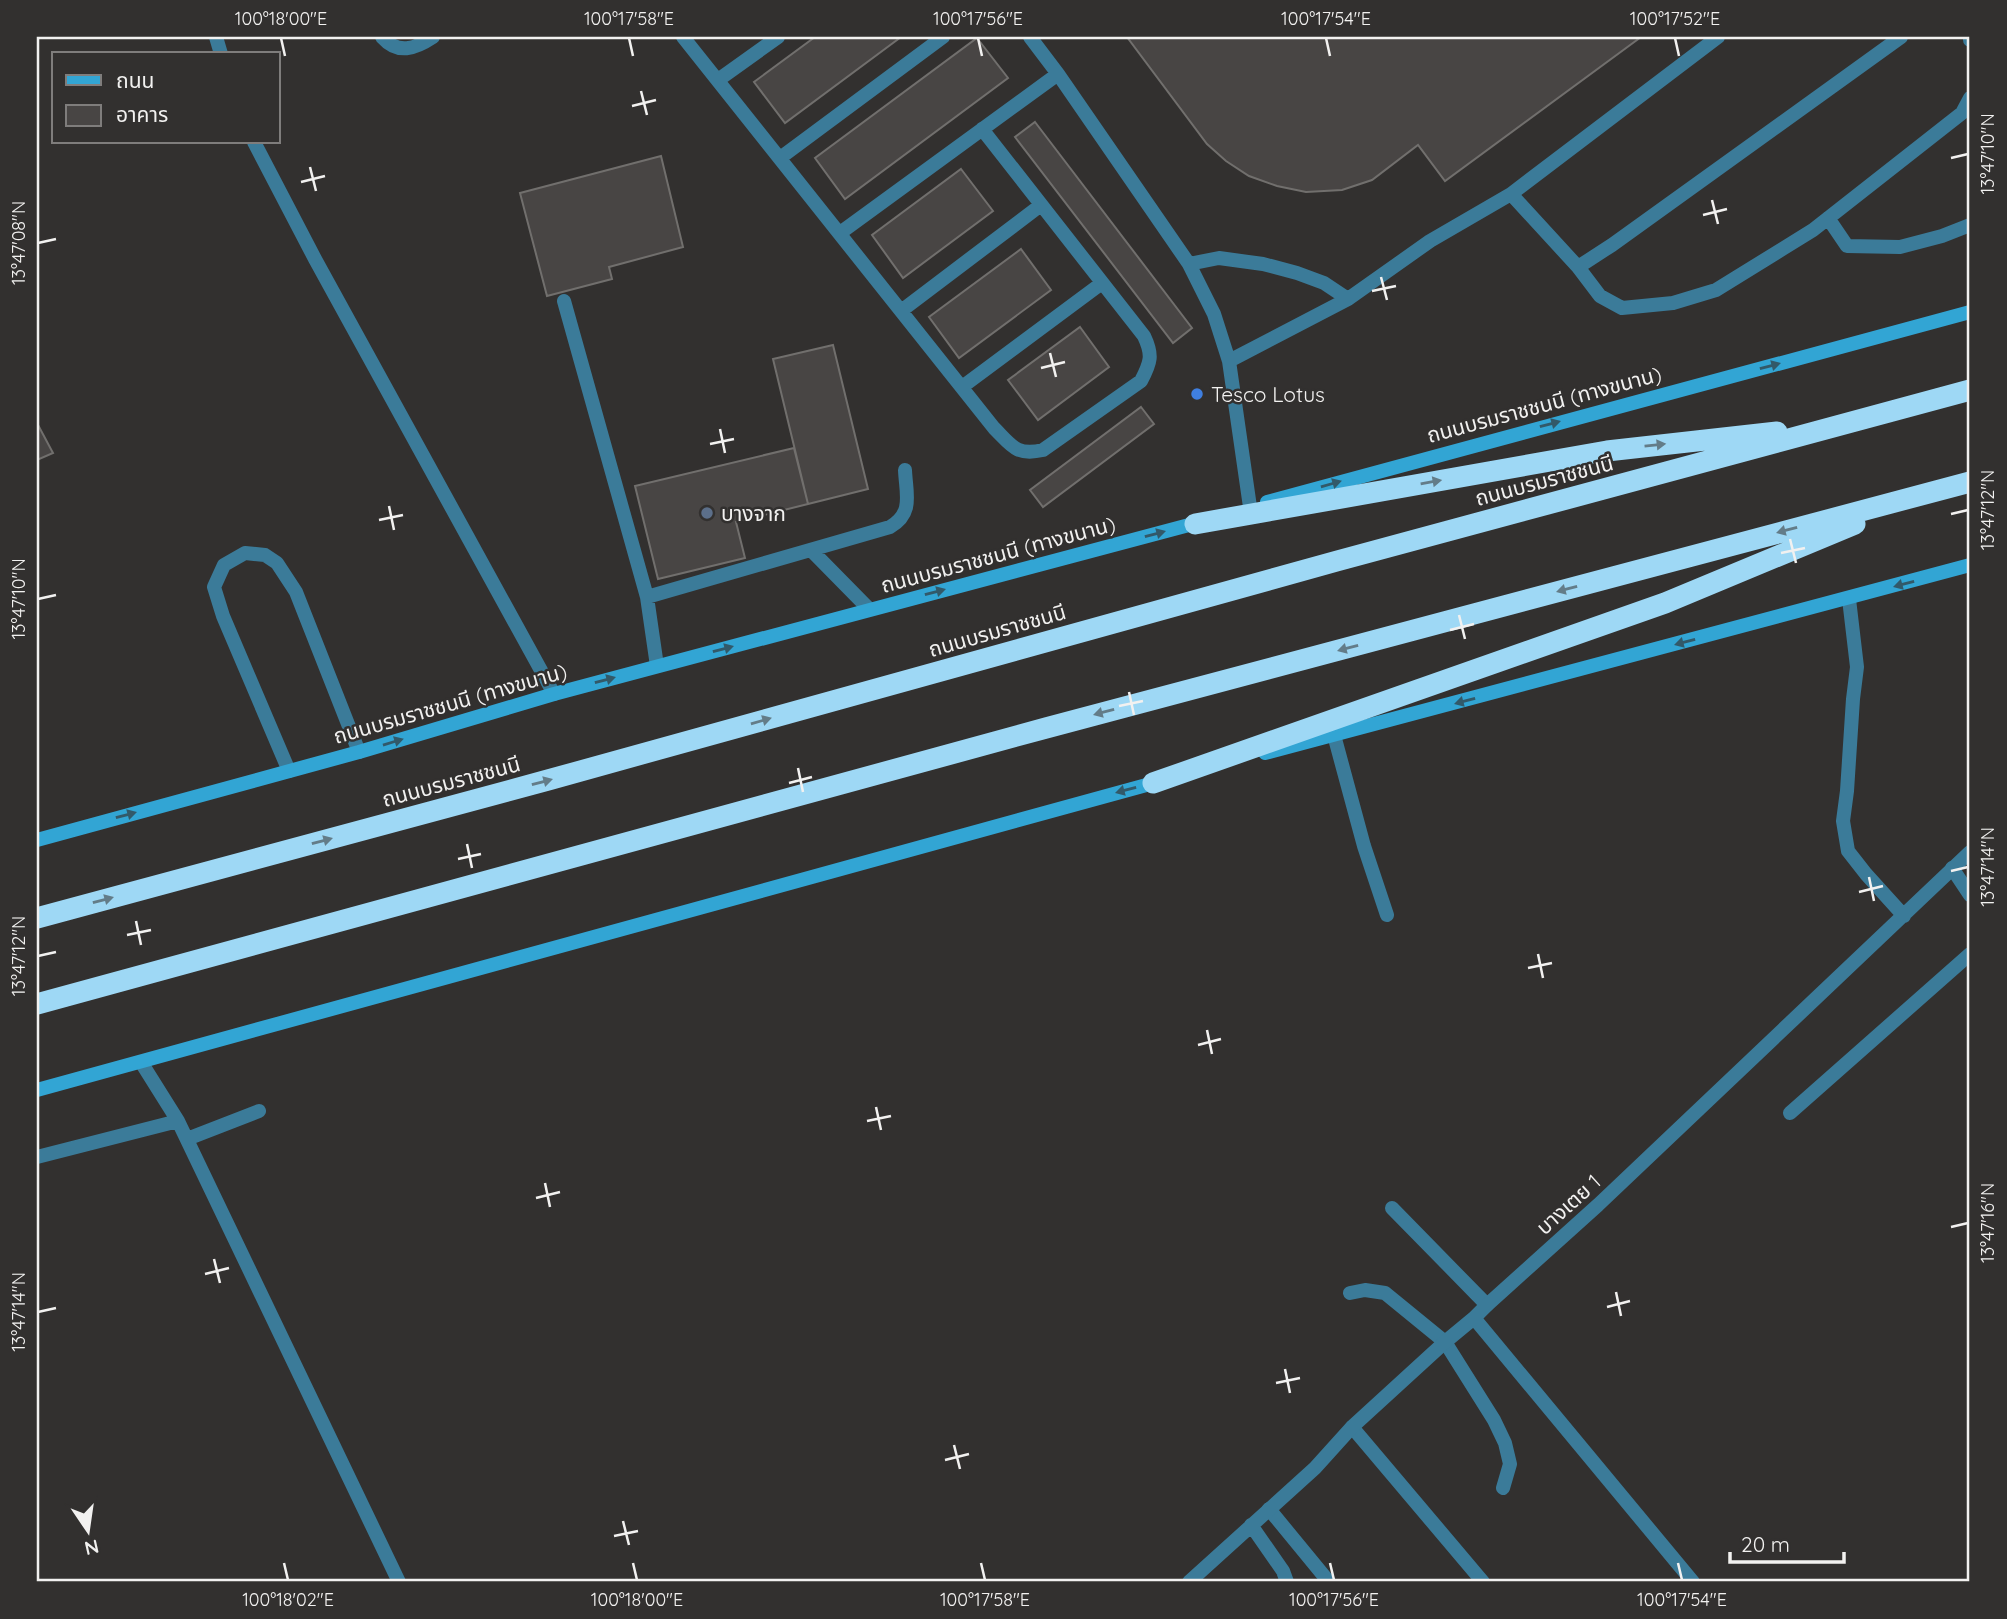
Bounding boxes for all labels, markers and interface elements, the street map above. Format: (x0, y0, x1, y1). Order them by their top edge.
text: 100°18'00"E (235, 7, 327, 30)
text: 100°17'58"E (584, 7, 674, 30)
text: 100°17'56"E (933, 7, 1023, 30)
text: 100°17'54"E (1281, 7, 1371, 30)
text: 100°17'52"E (1630, 7, 1720, 30)
legend (52, 52, 280, 144)
text: ถนน (116, 67, 154, 93)
text: อาคาร (116, 101, 168, 127)
text: 13°47'10"N (1976, 113, 1999, 195)
text: 13°47'08"N (7, 201, 30, 285)
street label: ถนนบรมราชชนนี (ทางขนาน) (1424, 360, 1664, 448)
one-way arrow (1760, 360, 1781, 370)
place label: Tesco Lotus (1211, 381, 1325, 407)
marker: Tesco Lotus (1189, 386, 1205, 402)
one-way arrow (1540, 419, 1561, 429)
one-way arrow (1644, 440, 1666, 451)
street label: ถนนบรมราชชนนี (1472, 449, 1616, 511)
text: 13°47'12"N (1976, 470, 1999, 550)
one-way arrow (1420, 476, 1442, 487)
one-way arrow (1321, 479, 1342, 489)
place label: บางจาก (721, 500, 786, 526)
marker: บางจาก (699, 505, 715, 521)
street label: ถนนบรมราชชนนี (ทางขนาน) (878, 510, 1118, 598)
one-way arrow (1776, 526, 1797, 536)
one-way arrow (1145, 529, 1166, 539)
text: 13°47'10"N (7, 558, 30, 640)
one-way arrow (1894, 579, 1915, 589)
one-way arrow (1556, 584, 1578, 595)
one-way arrow (924, 586, 946, 597)
street label: ถนนบรมราชชนนี (925, 598, 1069, 662)
one-way arrow (1674, 638, 1695, 648)
one-way arrow (713, 643, 734, 653)
one-way arrow (1337, 643, 1358, 653)
street label: ถนนบรมราชชนนี (ทางขนาน) (330, 657, 570, 749)
one-way arrow (595, 674, 617, 685)
one-way arrow (1454, 696, 1476, 707)
one-way arrow (1093, 708, 1114, 718)
one-way arrow (751, 715, 772, 725)
one-way arrow (382, 736, 403, 746)
street label: ถนนบรมราชชนนี (379, 750, 523, 812)
one-way arrow (532, 776, 553, 786)
one-way arrow (1115, 785, 1137, 796)
one-way arrow (116, 810, 137, 820)
text: 13°47'14"N (1976, 827, 1999, 907)
one-way arrow (311, 835, 333, 846)
one-way arrow (92, 894, 114, 905)
text: 13°47'12"N (7, 916, 30, 996)
street label: บางเตย 1 (1530, 1168, 1606, 1240)
text: 13°47'16"N (1976, 1183, 1999, 1263)
text: 13°47'14"N (7, 1272, 30, 1352)
north arrow (52, 1496, 122, 1566)
scale bar (1730, 1521, 1844, 1565)
text: 20 m (1741, 1531, 1790, 1557)
text: N (82, 1534, 101, 1561)
text: 100°18'02"E (242, 1588, 334, 1611)
text: 100°18'00"E (591, 1588, 683, 1611)
text: 100°17'58"E (940, 1588, 1030, 1611)
text: 100°17'56"E (1289, 1588, 1379, 1611)
text: 100°17'54"E (1637, 1588, 1727, 1611)

